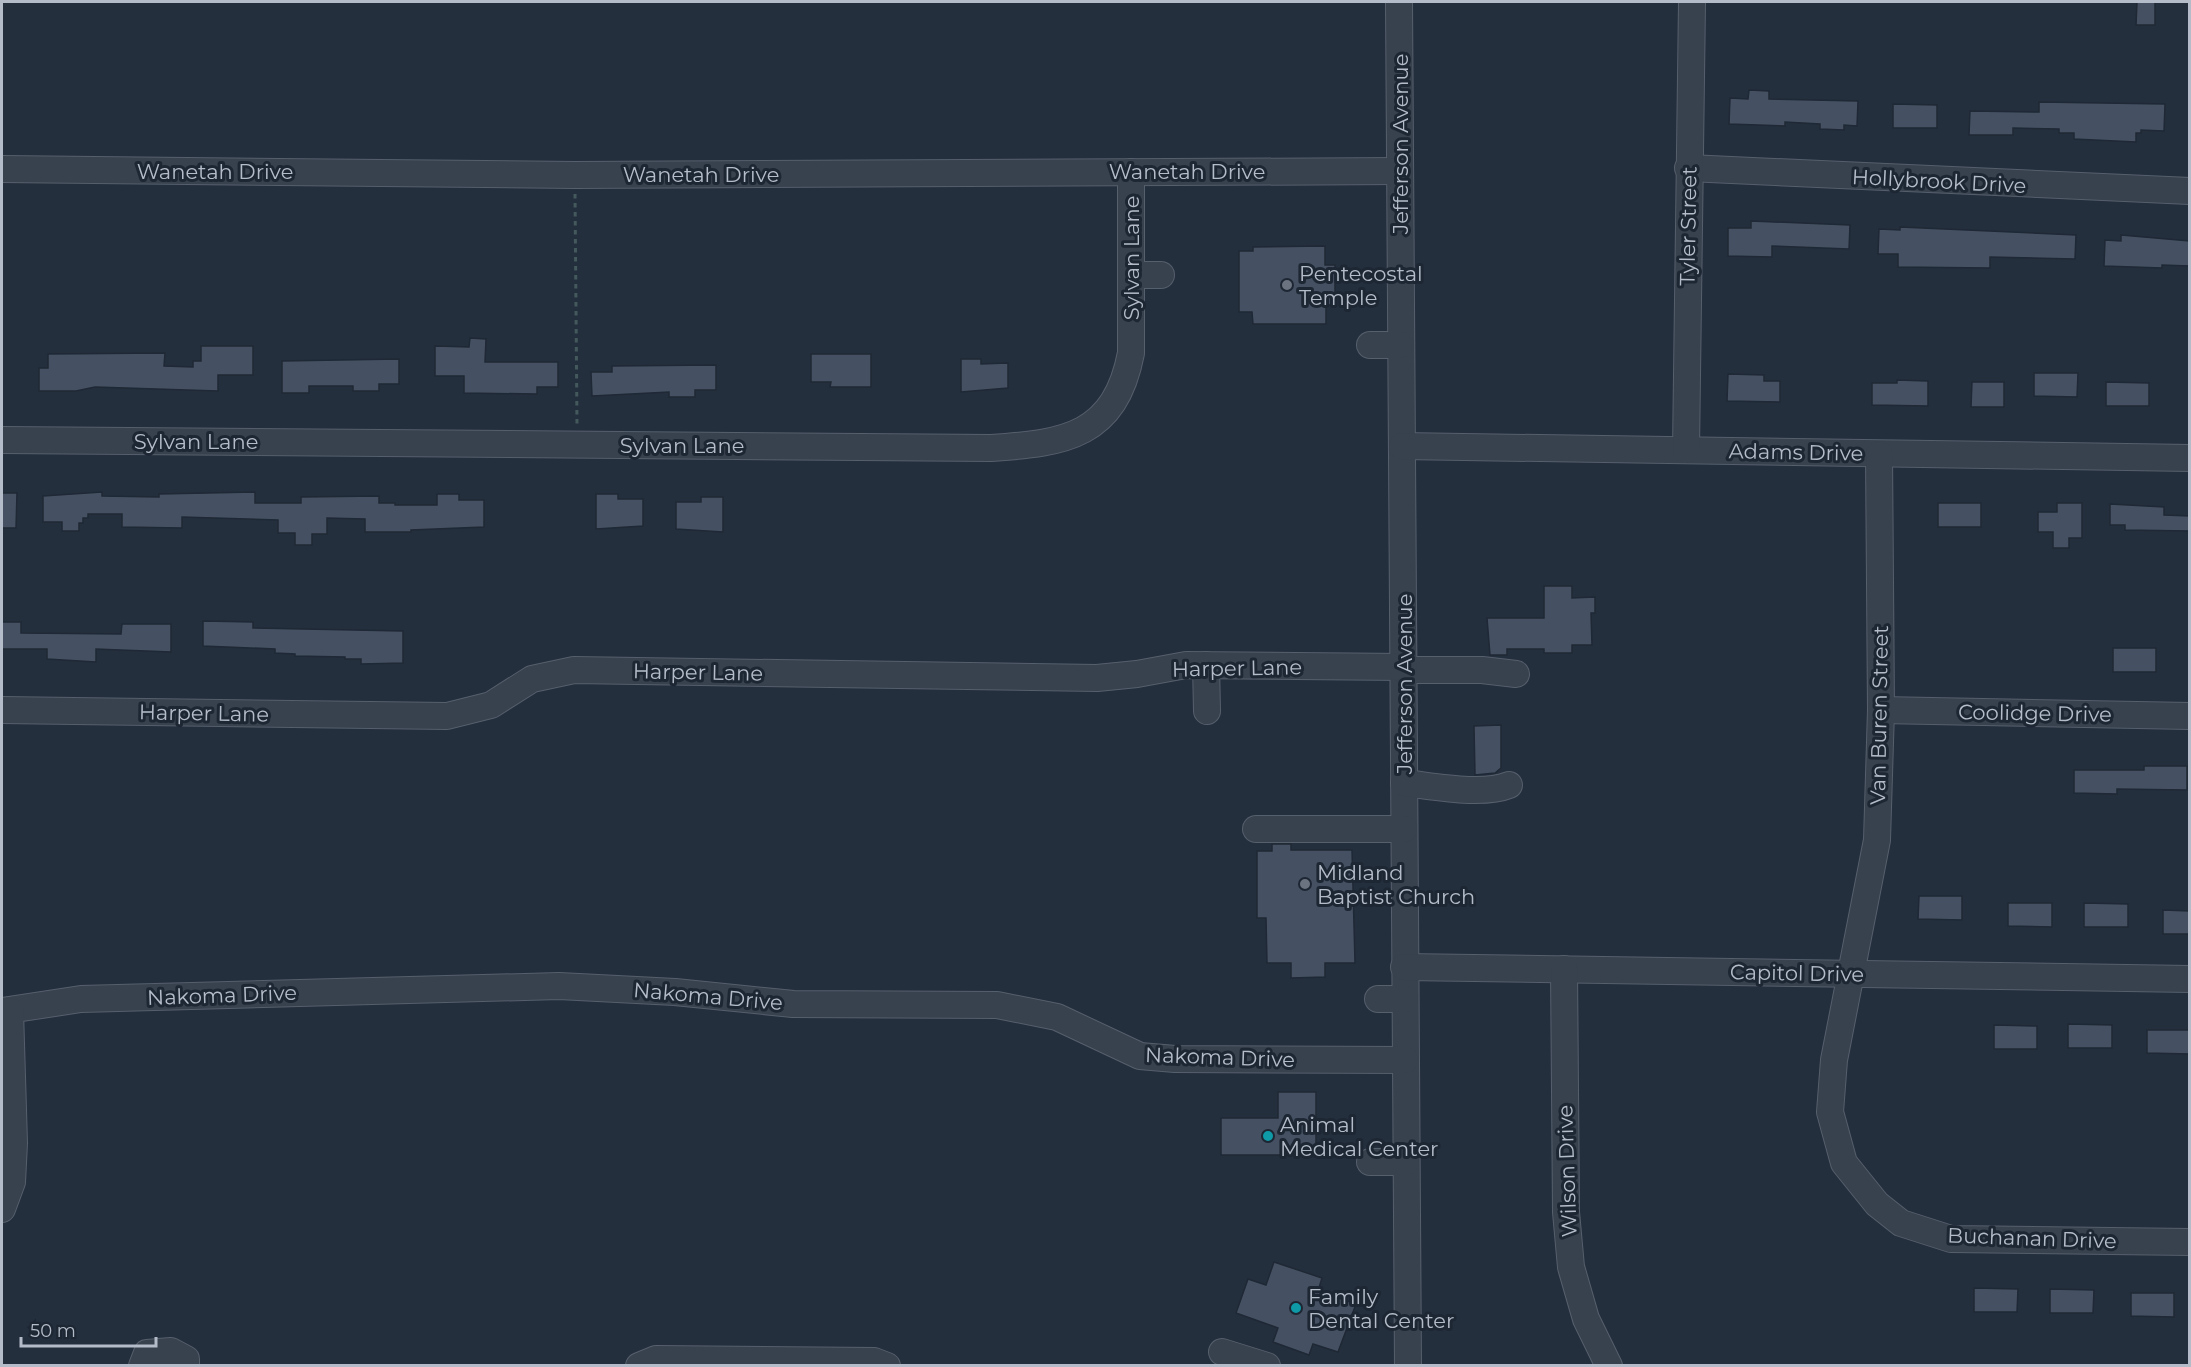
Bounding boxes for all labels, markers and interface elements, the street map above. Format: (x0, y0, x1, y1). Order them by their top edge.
street label: Jefferson Avenue (1388, 54, 1413, 235)
street label: Wanetah Drive (137, 159, 293, 184)
street label: Wanetah Drive (1109, 159, 1265, 184)
street label: Wanetah Drive (623, 162, 779, 187)
street label: Hollybrook Drive (1851, 164, 2027, 198)
street label: Tyler Street (1674, 166, 1702, 286)
street label: Sylvan Lane (1119, 196, 1144, 320)
place label: Pentecostal Temple (1299, 261, 1423, 310)
marker: Pentecostal Temple (1280, 278, 1294, 292)
street label: Sylvan Lane (134, 429, 258, 454)
street label: Sylvan Lane (620, 433, 744, 458)
street label: Adams Drive (1728, 438, 1864, 466)
street label: Jefferson Avenue (1392, 594, 1417, 775)
street label: Van Buren Street (1865, 625, 1893, 805)
street label: Harper Lane (1172, 654, 1302, 682)
street label: Harper Lane (633, 658, 763, 686)
street label: Harper Lane (139, 699, 269, 727)
street label: Coolidge Drive (1958, 699, 2112, 727)
place label: Midland Baptist Church (1317, 860, 1475, 909)
marker: Midland Baptist Church (1298, 877, 1312, 891)
street label: Capitol Drive (1730, 959, 1864, 987)
street label: Nakoma Drive (632, 977, 784, 1015)
street label: Nakoma Drive (147, 980, 297, 1010)
street label: Nakoma Drive (1145, 1042, 1295, 1072)
street label: Wilson Drive (1552, 1104, 1582, 1238)
place label: Animal Medical Center (1280, 1112, 1439, 1161)
marker: Animal Medical Center (1261, 1129, 1275, 1143)
street label: Buchanan Drive (1947, 1223, 2117, 1253)
place label: Family Dental Center (1308, 1284, 1454, 1333)
marker: Family Dental Center (1289, 1301, 1303, 1315)
scale bar (21, 1310, 156, 1348)
text: 50 m (30, 1320, 76, 1342)

